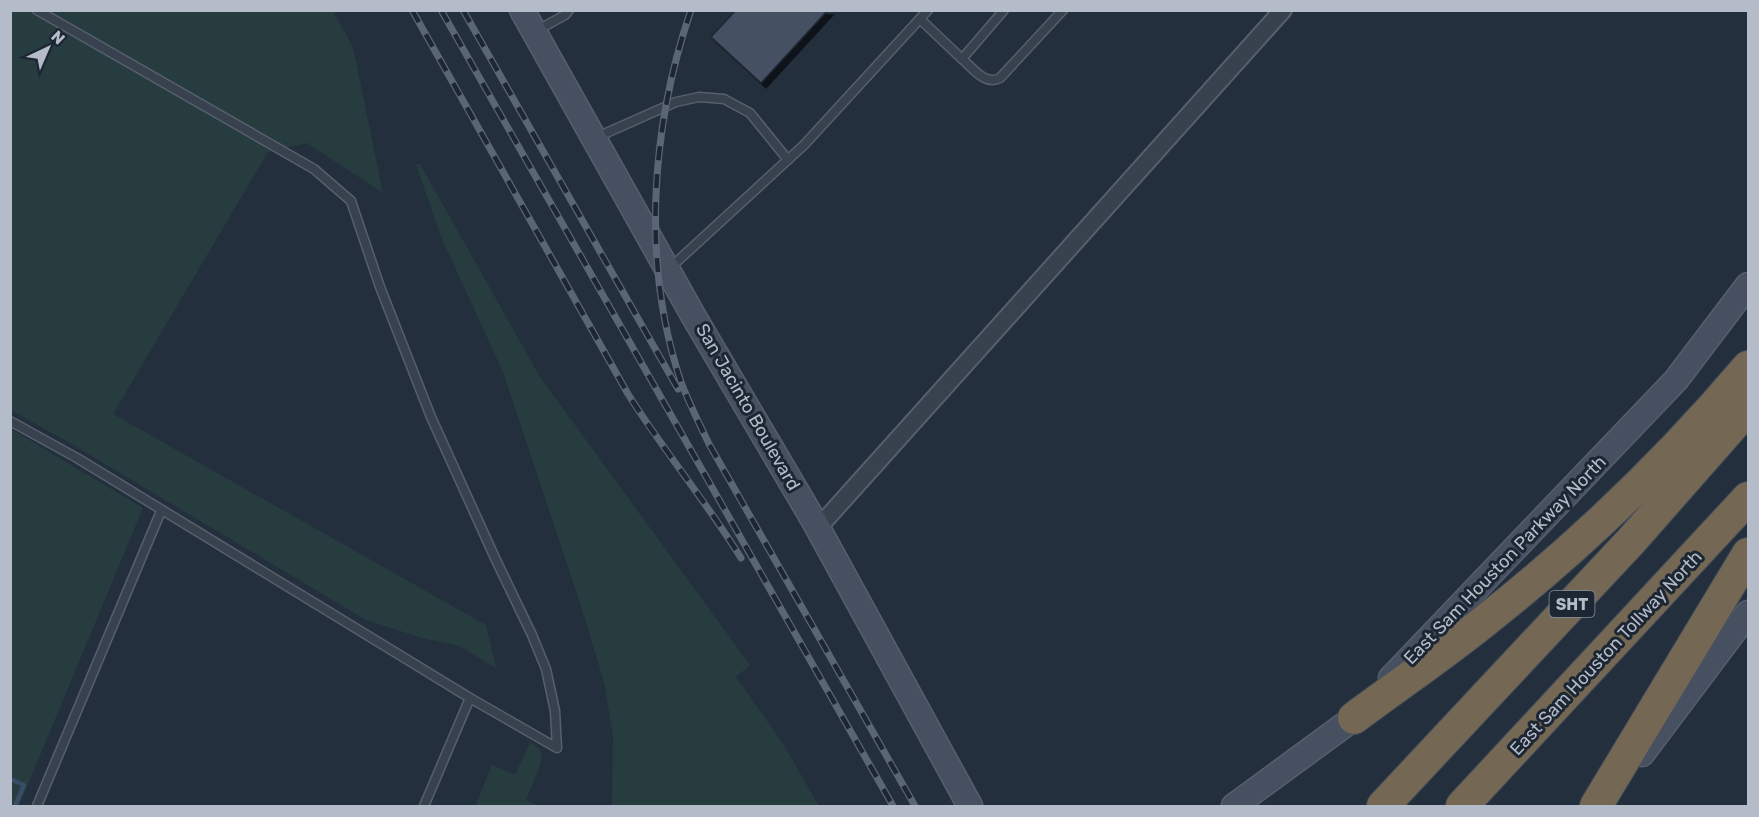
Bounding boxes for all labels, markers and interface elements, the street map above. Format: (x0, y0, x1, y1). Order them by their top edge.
north arrow (18, 18, 78, 78)
text: N (47, 27, 69, 48)
street label: San Jacinto Boulevard (691, 320, 805, 494)
street label: East Sam Houston Parkway North (1399, 451, 1611, 669)
street label: East Sam Houston Tollway North (1505, 546, 1707, 760)
road number: SHT (1550, 591, 1594, 617)

